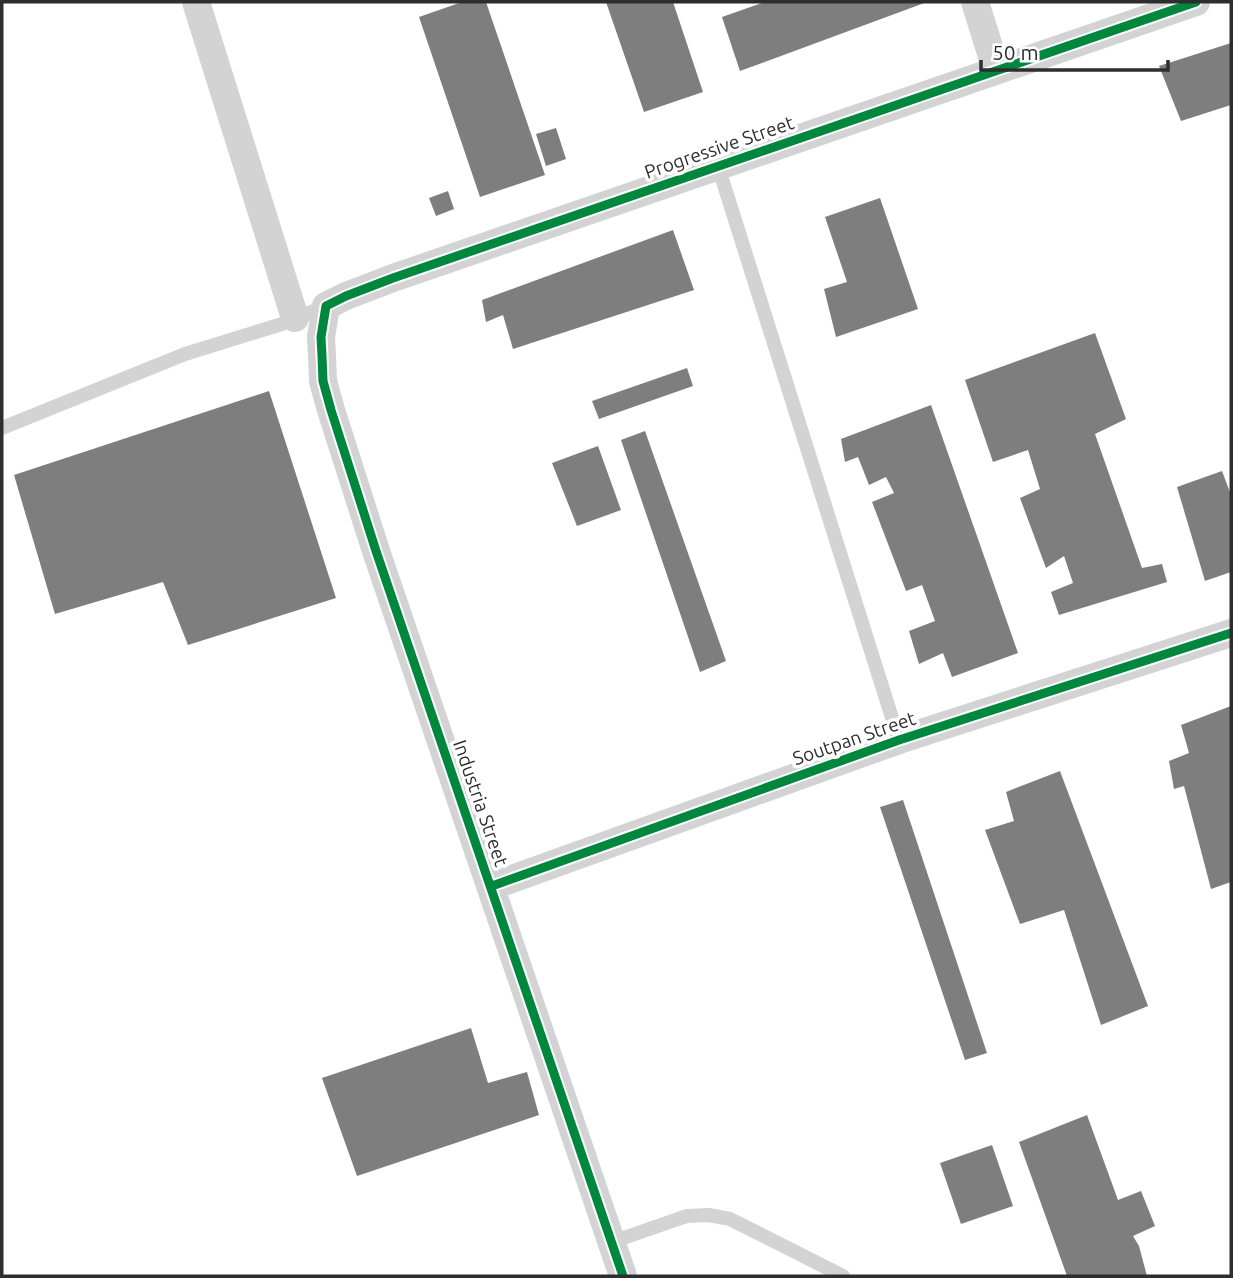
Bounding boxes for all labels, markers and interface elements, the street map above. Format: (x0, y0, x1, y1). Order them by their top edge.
scale bar (981, 28, 1168, 72)
text: 50 m (992, 40, 1039, 64)
street label: Progressive Street (641, 111, 797, 183)
street label: Soutpan Street (790, 707, 919, 769)
street label: Industria Street (449, 737, 513, 870)

